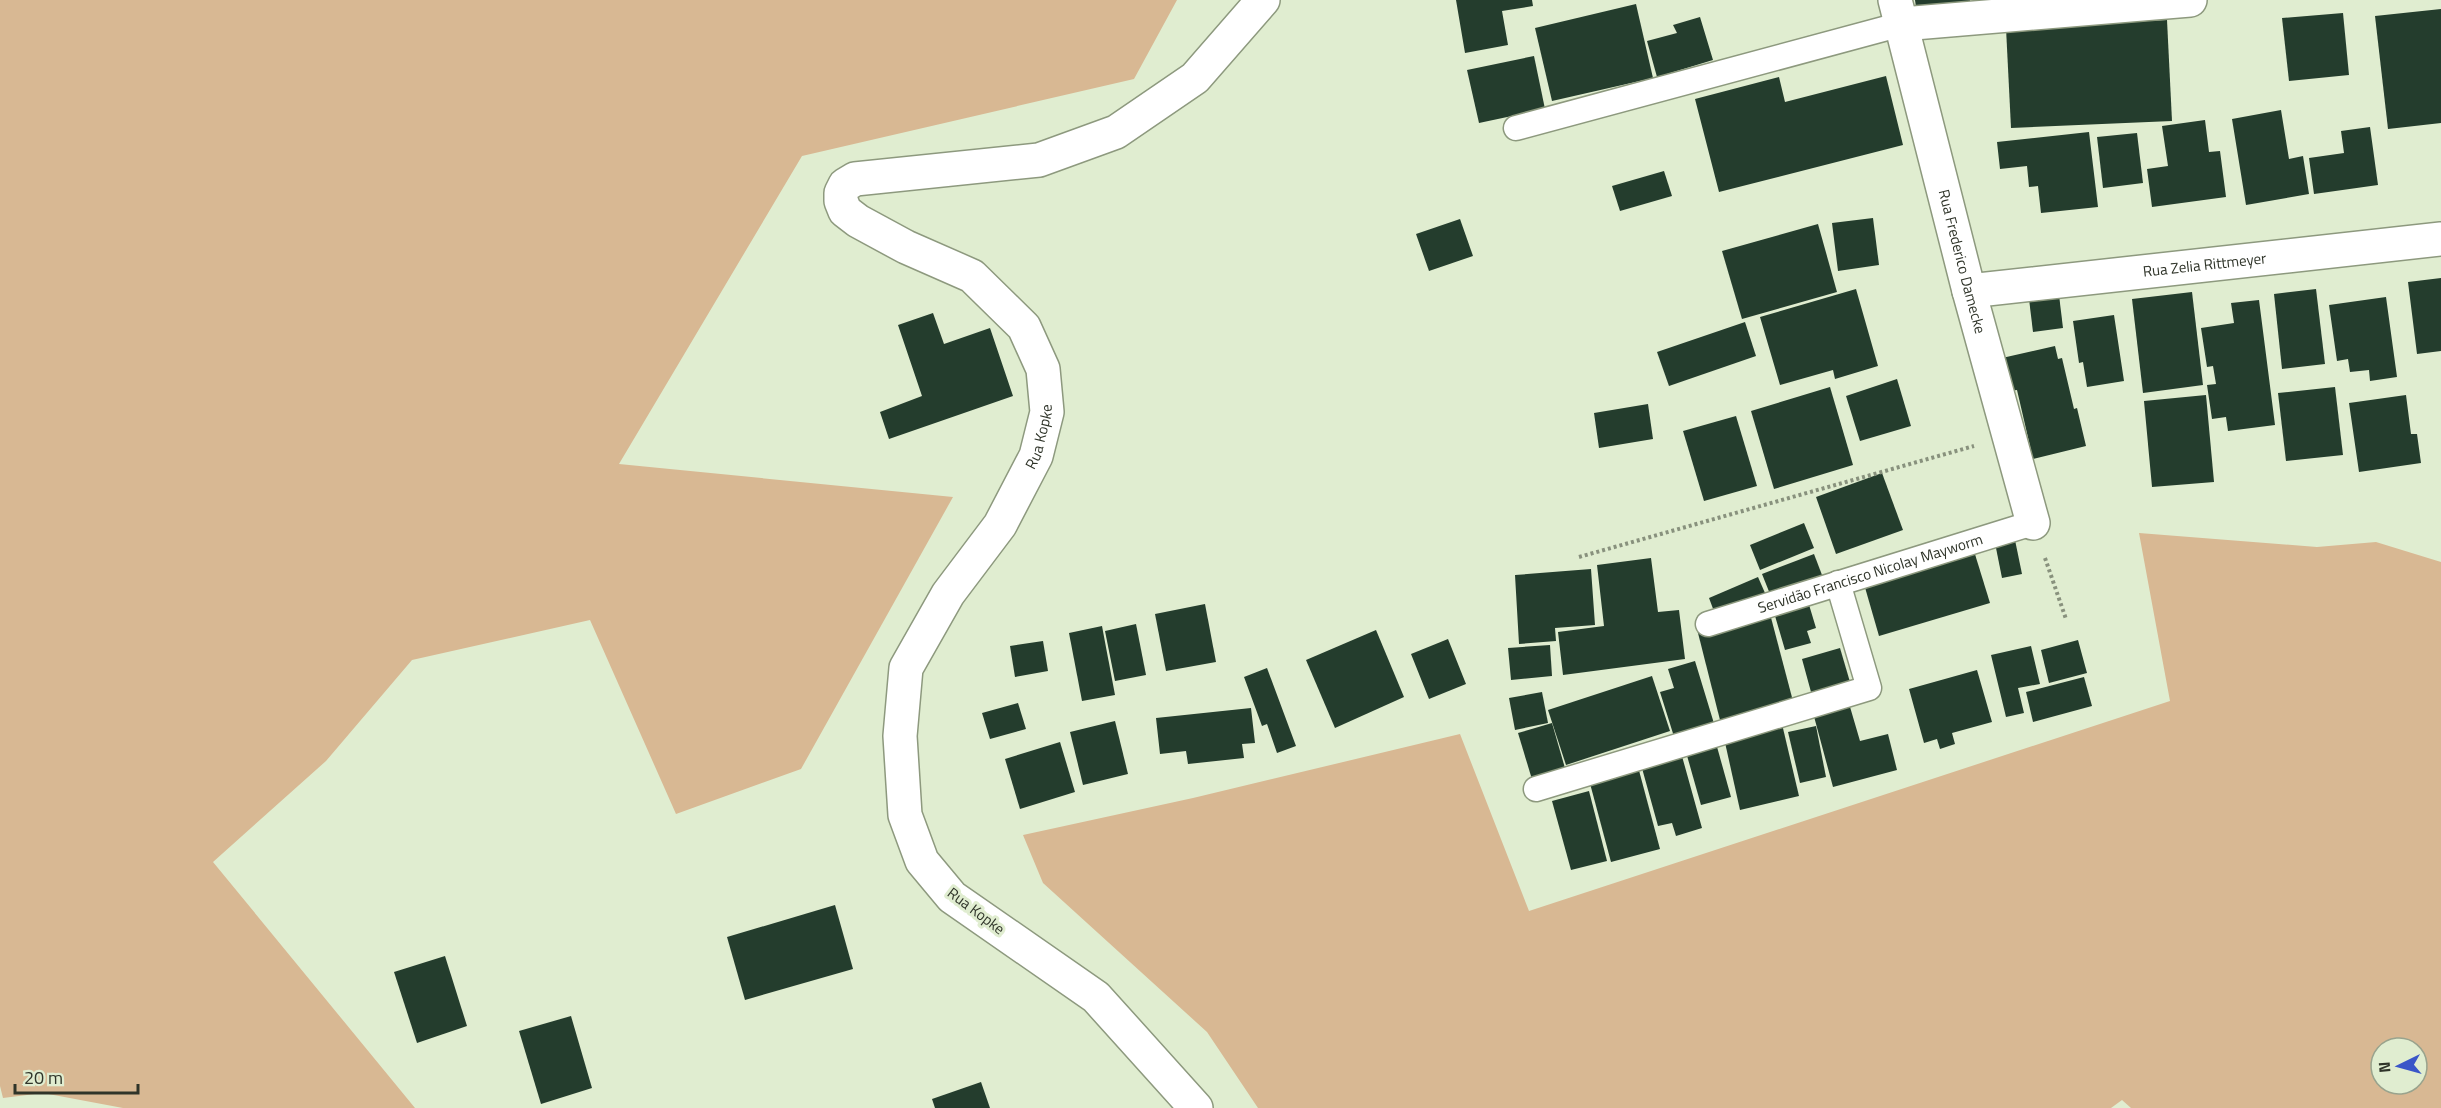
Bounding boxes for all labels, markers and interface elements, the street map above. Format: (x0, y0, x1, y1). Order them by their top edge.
street label: Rua Frederico Damecke (1933, 187, 1992, 336)
street label: Rua Zelia Rittmeyer (2142, 246, 2267, 283)
street label: Rua Kopke (1019, 403, 1058, 473)
street label: Servidão Francisco Nicolay Mayworm (1755, 527, 1986, 619)
street label: Rua Kopke (943, 881, 1010, 940)
north arrow (2369, 1036, 2429, 1096)
scale bar (15, 1057, 138, 1095)
text: N (2372, 1061, 2396, 1074)
text: 20 m (24, 1064, 63, 1091)

